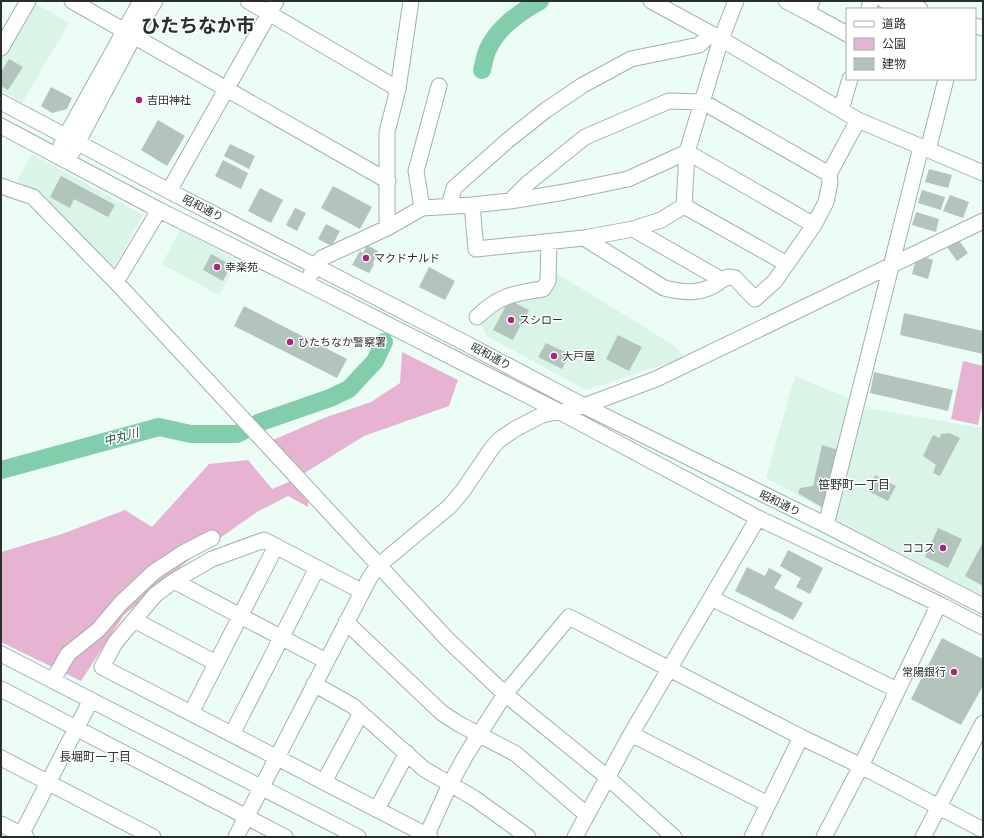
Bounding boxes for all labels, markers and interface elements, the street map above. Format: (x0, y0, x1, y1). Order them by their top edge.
legend (846, 8, 976, 80)
district label: ひたちなか市 (141, 16, 255, 36)
text: 道路 (882, 17, 906, 30)
text: 公園 (882, 38, 906, 50)
text: 建物 (882, 57, 906, 70)
marker: 吉田神社 (134, 95, 144, 105)
place label: 吉田神社 (147, 95, 191, 106)
street label: 昭和通り (181, 193, 225, 223)
marker: マクドナルド (361, 253, 371, 263)
place label: マクドナルド (374, 253, 440, 264)
place label: 幸楽苑 (225, 261, 258, 273)
marker: 幸楽苑 (212, 262, 222, 272)
marker: スシロー (506, 315, 516, 325)
place label: スシロー (519, 315, 563, 326)
place label: ひたちなか警察署 (298, 336, 386, 348)
marker: ひたちなか警察署 (285, 337, 295, 347)
street label: 昭和通り (469, 340, 513, 372)
marker: 大戸屋 (549, 351, 559, 361)
place label: 大戸屋 (562, 351, 595, 362)
water label: 中丸川 (102, 425, 142, 447)
district label: 笹野町一丁目 (818, 478, 890, 491)
street label: 昭和通り (758, 488, 802, 518)
place label: ココス (902, 543, 935, 554)
marker: ココス (938, 543, 948, 553)
place label: 常陽銀行 (902, 666, 946, 678)
marker: 常陽銀行 (949, 667, 959, 677)
district label: 長堀町一丁目 (59, 751, 131, 763)

